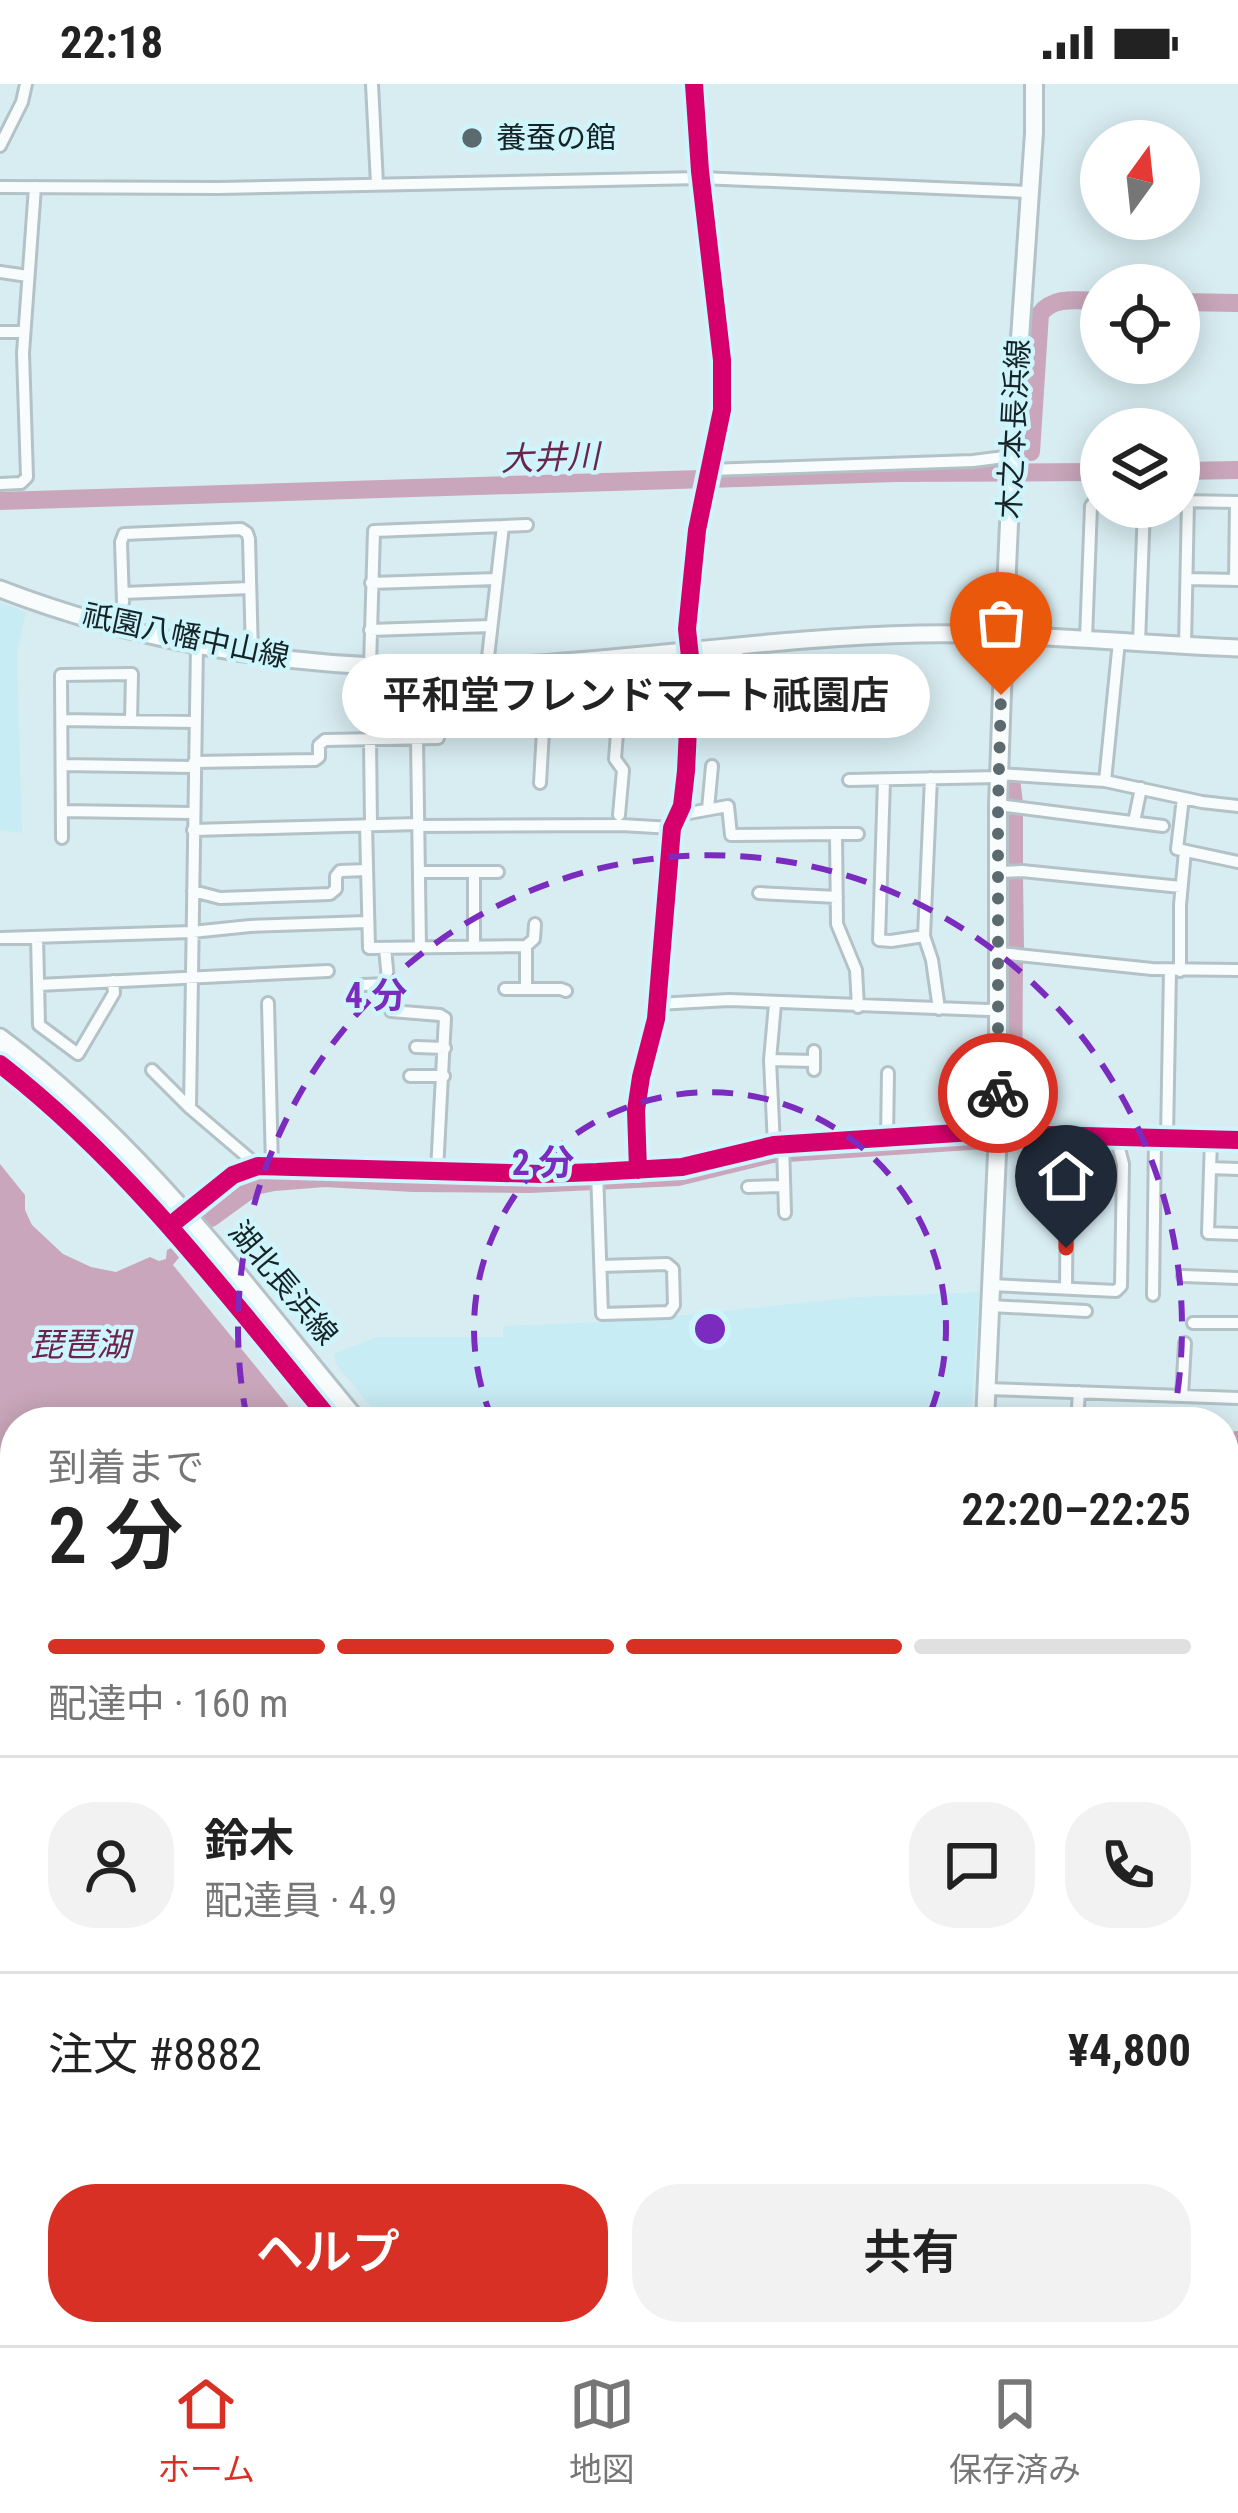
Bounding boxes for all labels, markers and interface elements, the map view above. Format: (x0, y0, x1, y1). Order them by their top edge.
text: 22:18 (60, 16, 163, 69)
place label: 養蚕の館 (496, 120, 616, 155)
north arrow (1080, 120, 1200, 240)
map controls (1080, 120, 1200, 528)
marker: 養蚕の館 (459, 125, 485, 151)
button: locate (1080, 264, 1200, 384)
street label: 木之本長浜線 (991, 338, 1036, 520)
button: layers (1080, 408, 1200, 528)
water label: 大井川 (500, 436, 603, 479)
pin (950, 572, 1052, 695)
icon: bag (968, 590, 1034, 656)
street label: 祇園八幡中山線 (80, 597, 292, 674)
callout: 平和堂フレンドマート祇園店 (341, 653, 929, 737)
text: 平和堂フレンドマート祇園店 (382, 673, 890, 719)
text: 4 分 (345, 975, 407, 1017)
courier (938, 1033, 1058, 1153)
icon: bike (965, 1060, 1031, 1126)
pin (1015, 1125, 1117, 1248)
text: 2 分 (512, 1142, 574, 1184)
icon: home (1033, 1143, 1099, 1209)
street label: 湖北長浜線 (222, 1214, 345, 1351)
centre of rings (689, 1308, 731, 1350)
water label: 琵琶湖 (31, 1325, 135, 1364)
text: 到着まで (48, 1445, 204, 1491)
text: 22:20–22:25 (961, 1483, 1191, 1536)
text: 2 分 (48, 1491, 183, 1582)
text: 配達中 · 160 m (48, 1681, 288, 1727)
button: person (48, 1802, 174, 1928)
button: chat (909, 1802, 1035, 1928)
button: phone (1065, 1802, 1191, 1928)
text: 鈴木 (204, 1814, 294, 1867)
text: 配達員 · 4.9 (204, 1878, 397, 1924)
text: ¥4,800 (1068, 2024, 1191, 2077)
text: 注文 #8882 (48, 2028, 262, 2081)
button: ヘルプ (48, 2184, 608, 2322)
button: 共有 (632, 2184, 1191, 2322)
tab: ホーム (157, 2371, 255, 2491)
tab: 地図 (569, 2371, 635, 2491)
tab: 保存済み (949, 2371, 1081, 2491)

